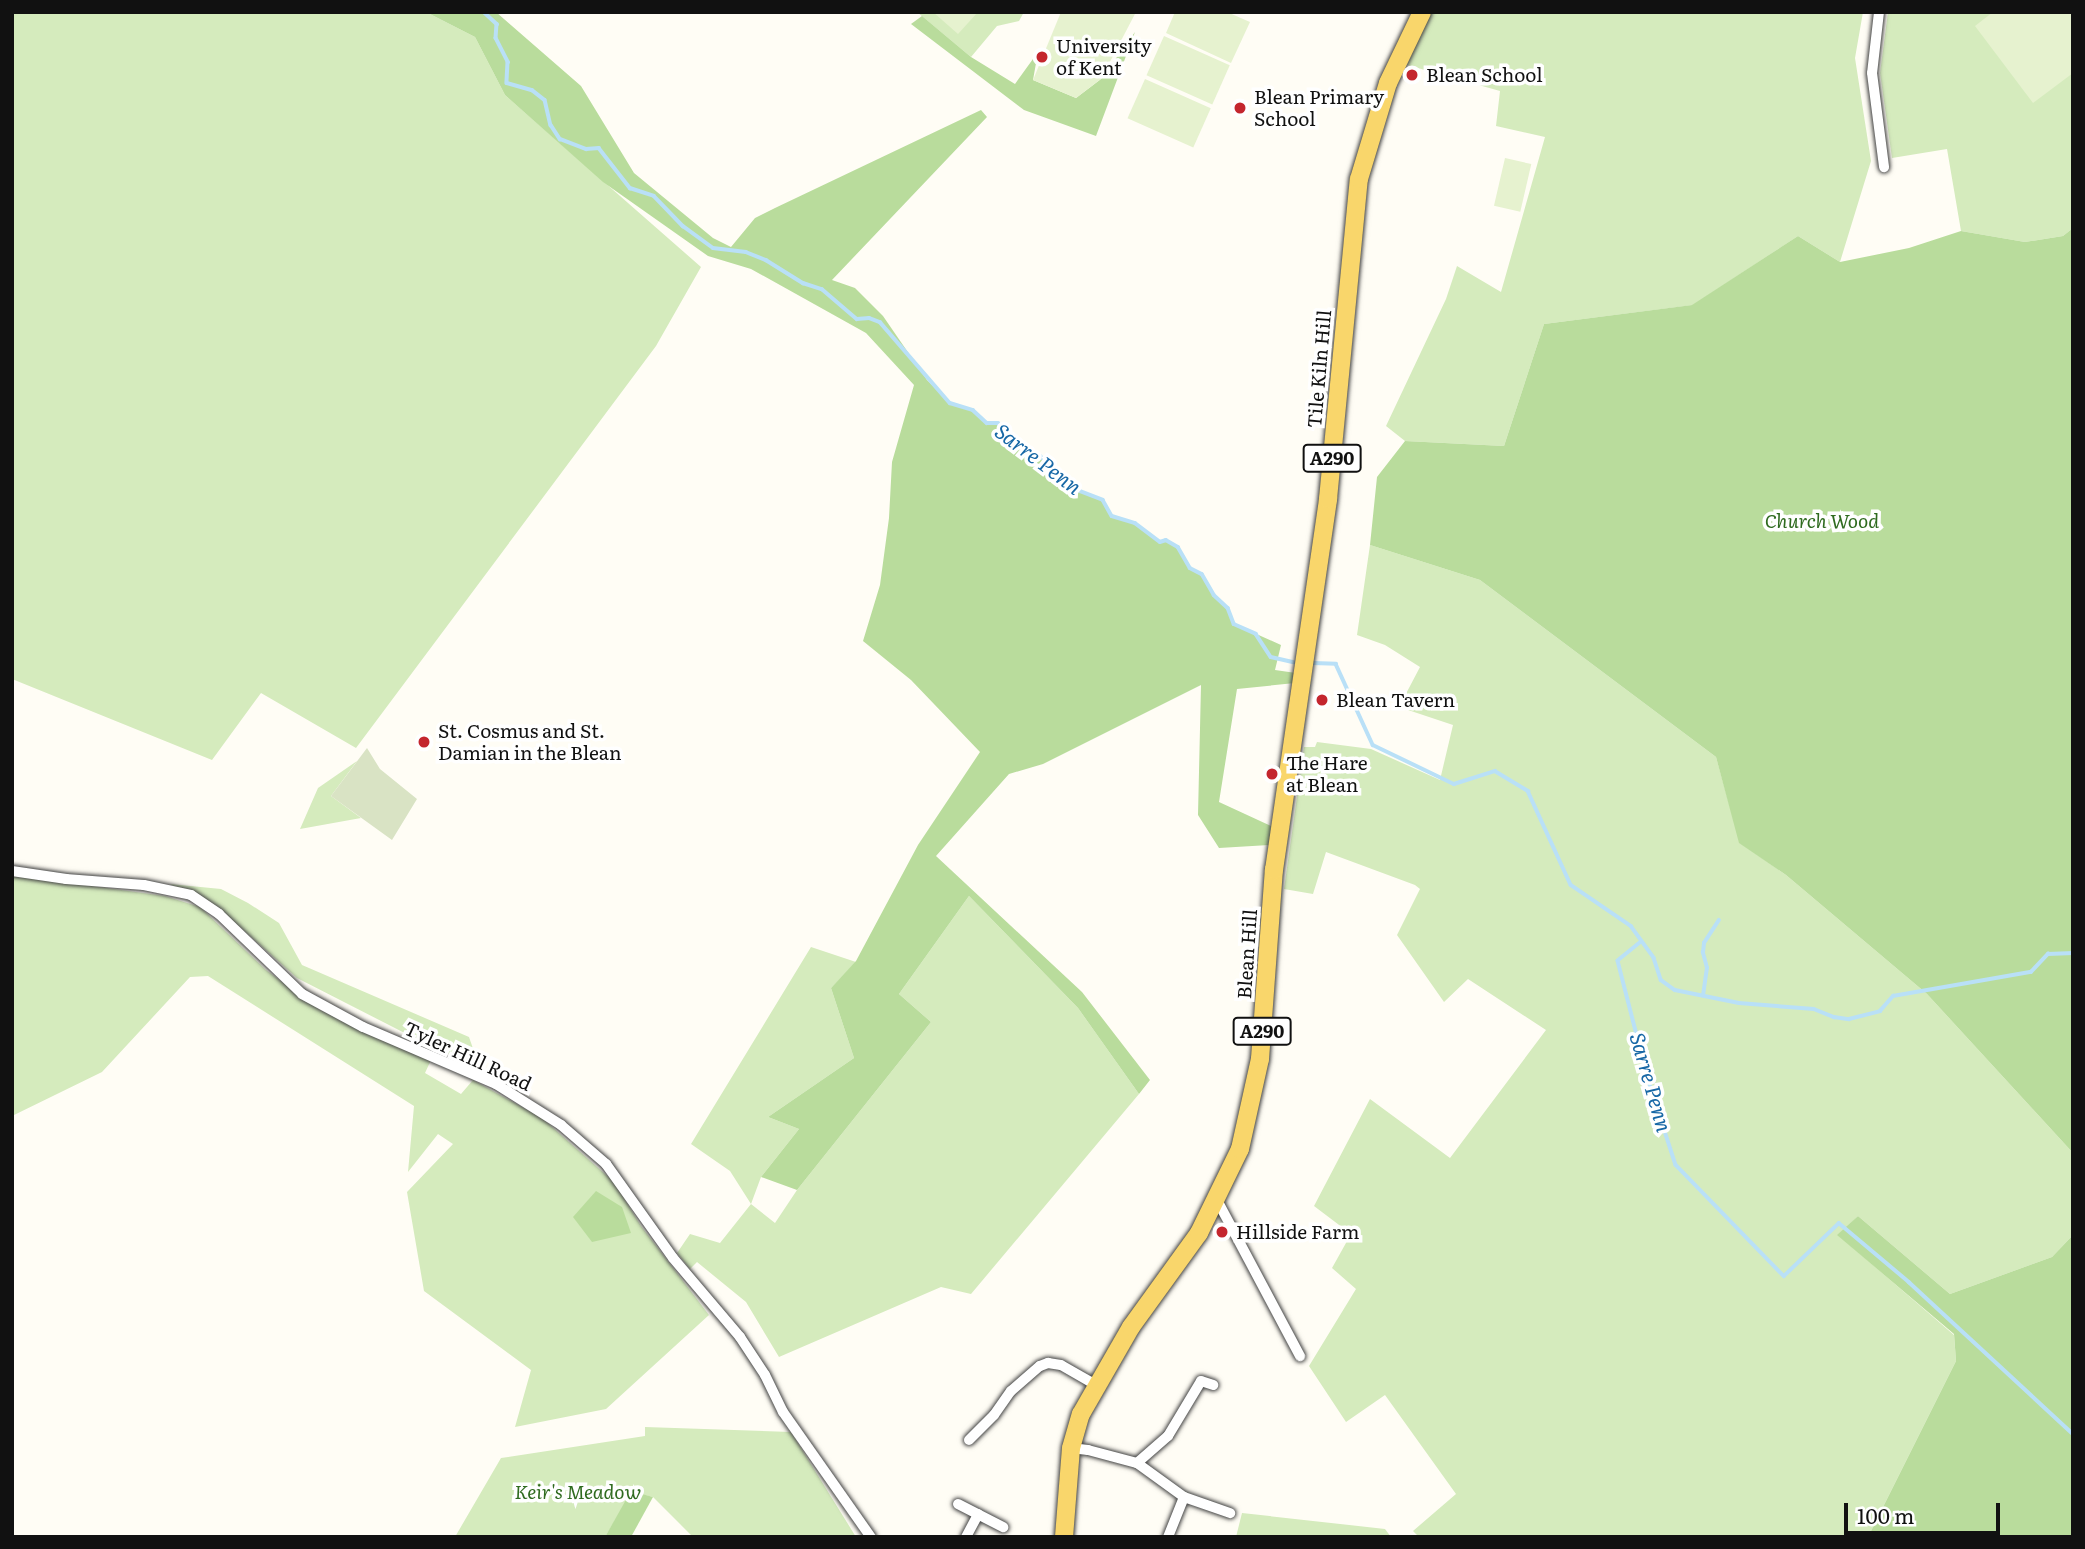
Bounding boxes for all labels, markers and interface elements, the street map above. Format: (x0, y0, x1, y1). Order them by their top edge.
place label: University of Kent (1056, 35, 1152, 79)
marker: University of Kent (1034, 49, 1050, 65)
place label: Blean School (1426, 64, 1543, 86)
marker: Blean School (1404, 67, 1420, 83)
place label: Blean Primary School (1254, 86, 1384, 130)
marker: Blean Primary School (1232, 100, 1248, 116)
street label: Tile Kiln Hill (1302, 309, 1336, 429)
water label: Sarre Penn (991, 417, 1087, 499)
road number: A290 (1302, 444, 1362, 472)
park label: Church Wood (1765, 510, 1879, 532)
place label: Blean Tavern (1336, 689, 1455, 711)
marker: Blean Tavern (1314, 692, 1330, 708)
place label: St. Cosmus and St. Damian in the Blean (438, 720, 621, 764)
marker: St. Cosmus and St. Damian in the Blean (416, 734, 432, 750)
place label: The Hare at Blean (1286, 752, 1368, 796)
marker: The Hare at Blean (1264, 766, 1280, 782)
street label: Blean Hill (1232, 908, 1262, 1000)
road number: A290 (1232, 1016, 1292, 1046)
street label: Tyler Hill Road (401, 1017, 535, 1095)
water label: Sarre Penn (1626, 1030, 1678, 1134)
place label: Hillside Farm (1236, 1221, 1359, 1243)
marker: Hillside Farm (1214, 1224, 1230, 1240)
park label: Keir's Meadow (515, 1481, 641, 1503)
scale bar (1847, 1490, 2003, 1534)
text: 100 m (1857, 1499, 1914, 1530)

